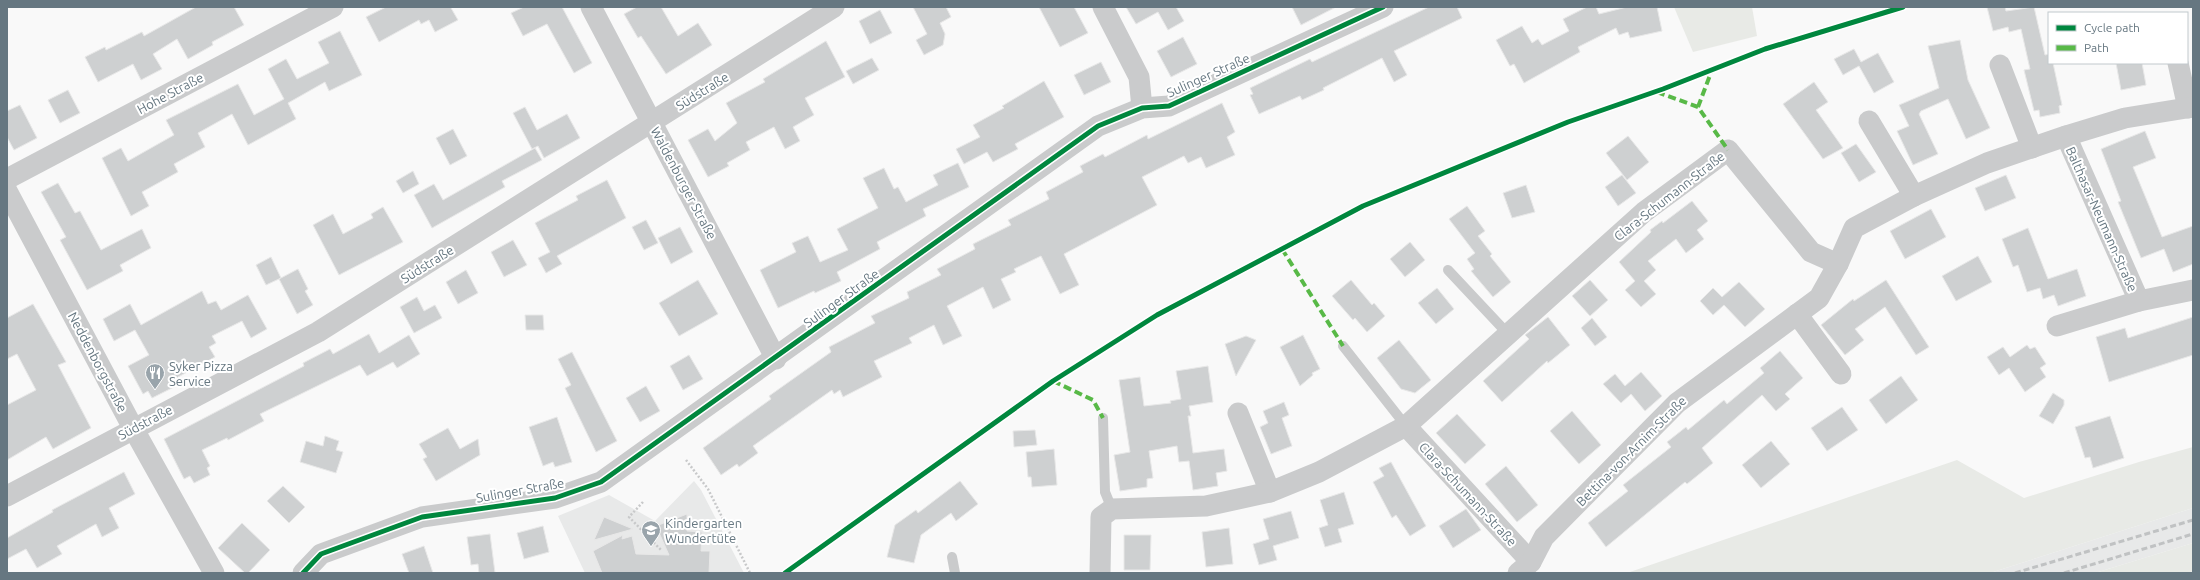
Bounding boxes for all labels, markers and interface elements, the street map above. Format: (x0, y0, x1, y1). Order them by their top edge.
legend (2048, 12, 2188, 64)
text: Cycle path (2084, 21, 2140, 34)
text: Path (2084, 41, 2109, 54)
street label: Sulinger Straße (1164, 50, 1252, 100)
street label: Südstraße (673, 69, 731, 113)
street label: Hohe Straße (135, 70, 205, 116)
street label: Waldenburger Straße (648, 124, 720, 242)
street label: Balthasar-Neumann-Straße (2064, 144, 2140, 294)
street label: Clara-Schumann-Straße (1611, 149, 1727, 243)
street label: Südstraße (398, 242, 456, 286)
street label: Sulinger Straße (801, 266, 881, 330)
street label: Neddenborgstraße (66, 310, 130, 414)
place label: Syker Pizza Service (169, 359, 233, 388)
restaurant icon: Syker Pizza Service (144, 362, 166, 390)
street label: Bettina-von-Arnim-Straße (1573, 393, 1689, 509)
street label: Südstraße (116, 402, 174, 442)
street label: Clara-Schumann-Straße (1416, 439, 1520, 549)
street label: Sulinger Straße (475, 475, 565, 505)
place label: Kindergarten Wundertüte (665, 516, 742, 545)
school or university icon: Kindergarten Wundertüte (640, 519, 662, 547)

